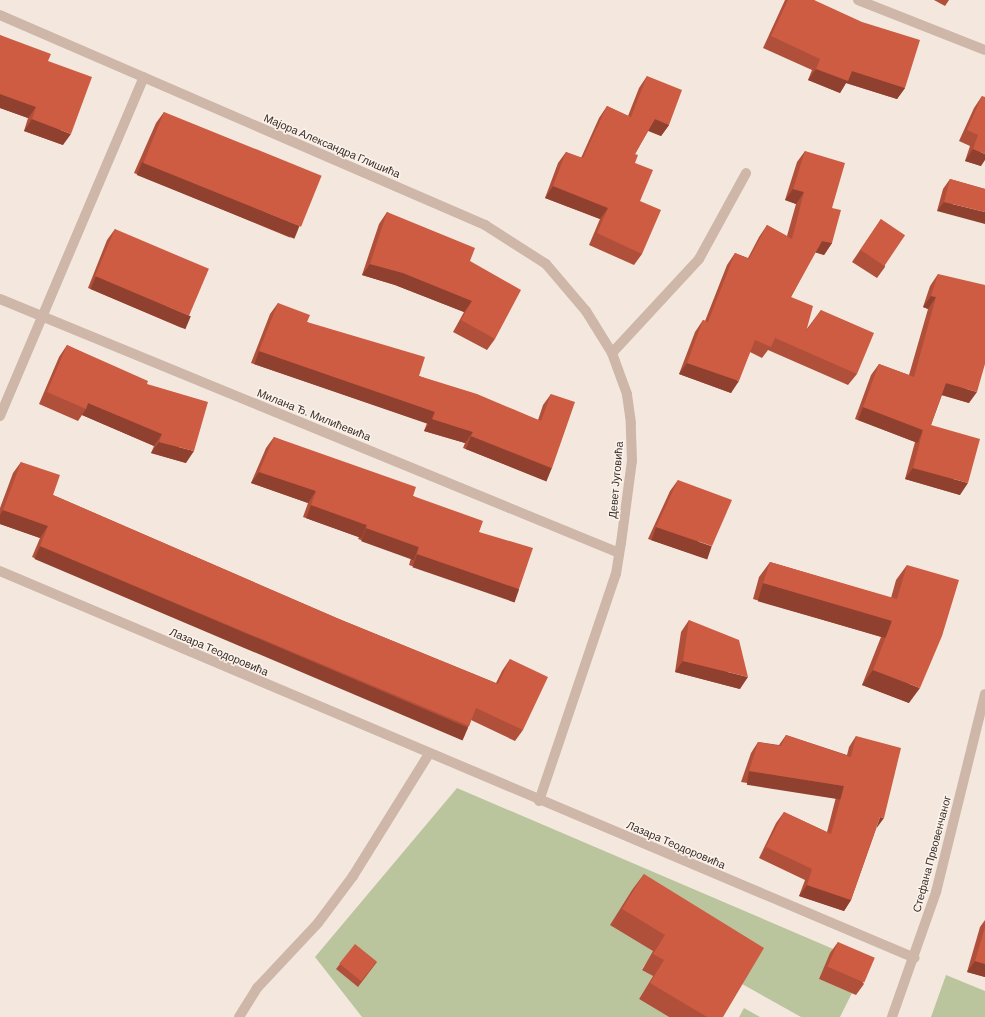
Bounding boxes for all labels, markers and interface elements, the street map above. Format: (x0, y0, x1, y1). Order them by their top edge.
street label: Мајора Александра Глишића (262, 111, 402, 181)
street label: Милана Ђ. Милићевића (255, 386, 373, 444)
street label: Девет Југовића (606, 441, 626, 519)
street label: Лазара Теодоровића (168, 625, 270, 679)
street label: Стефана Првовенчаног (910, 794, 954, 914)
street label: Лазара Теодоровића (625, 818, 727, 872)

